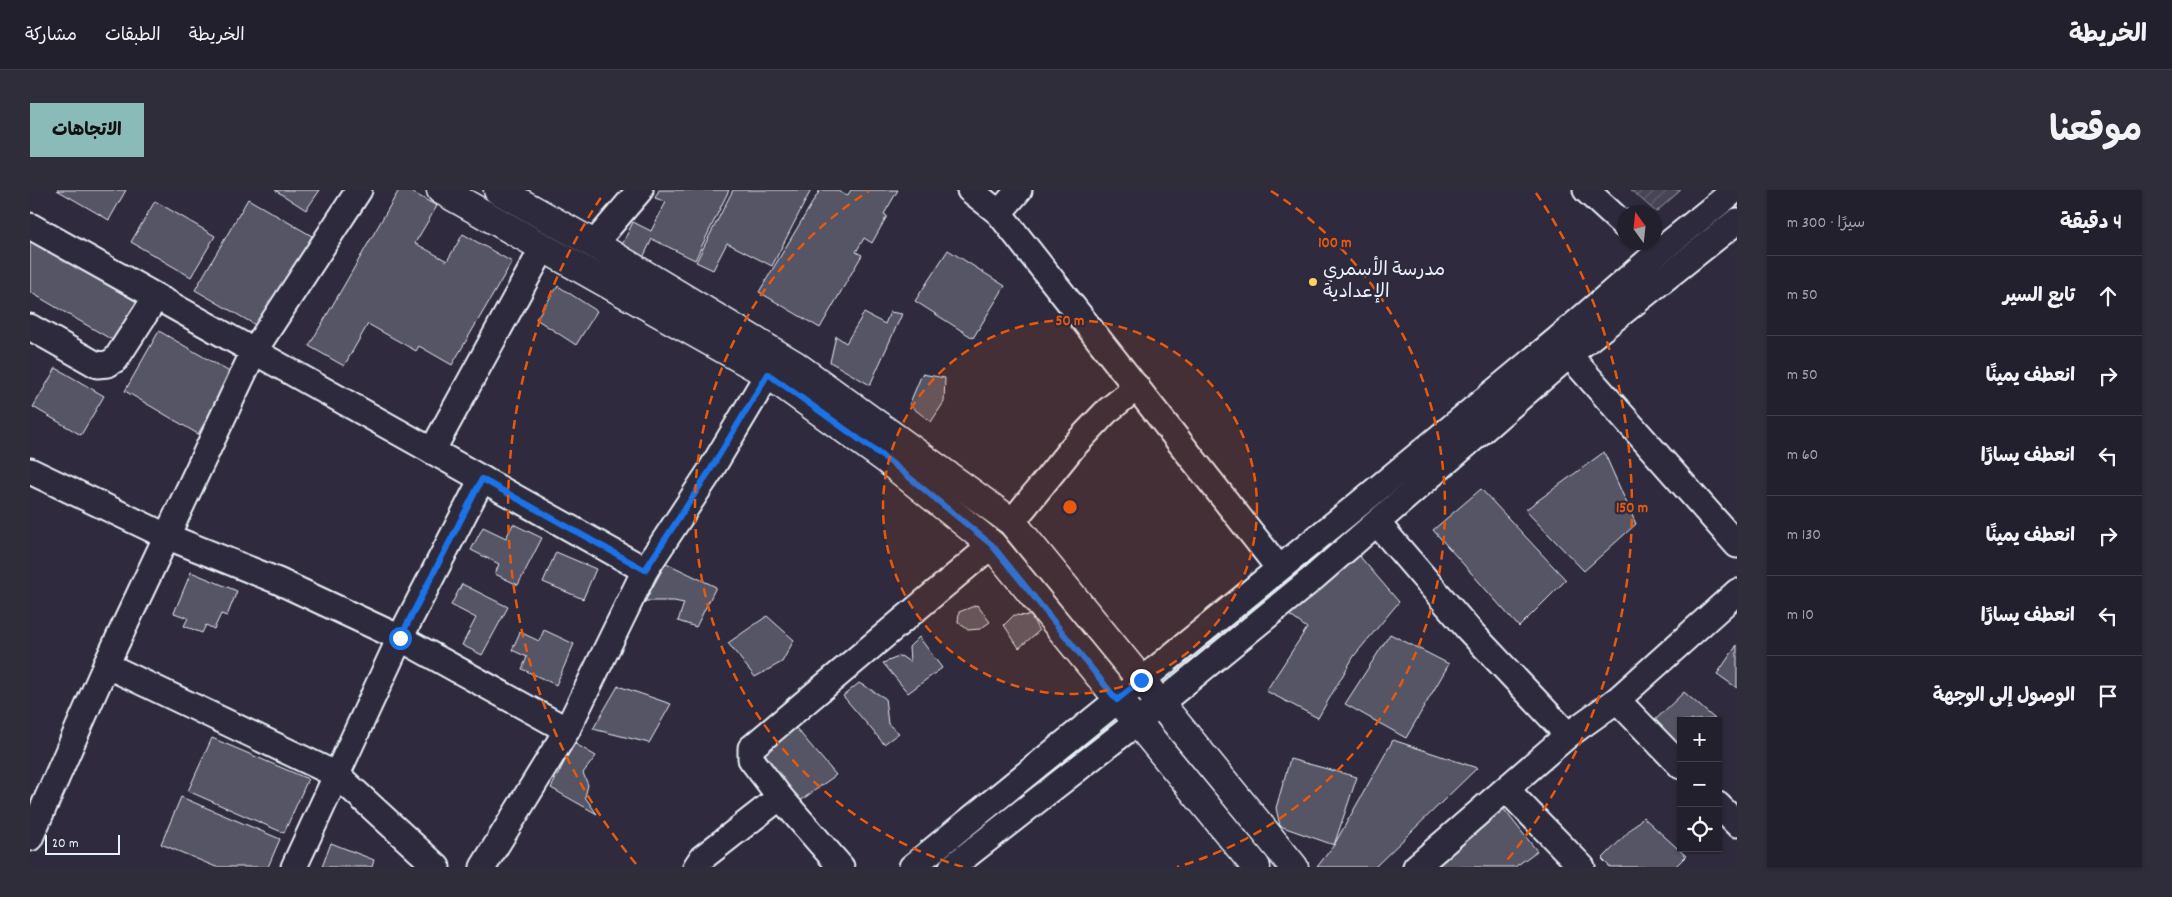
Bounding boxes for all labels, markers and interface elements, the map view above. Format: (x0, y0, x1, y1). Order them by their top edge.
text: الخريطة (2069, 19, 2147, 53)
text: مشاركة (25, 24, 77, 49)
text: الطبقات (105, 24, 161, 49)
text: الخريطة (189, 24, 245, 49)
button: الاتجاهات (30, 103, 144, 157)
text: موقعنا (2049, 108, 2142, 158)
north arrow (1617, 205, 1662, 250)
text: 4 دقيقة (2060, 209, 2122, 239)
text: سيرًا · 300 m (1787, 212, 1865, 235)
text: 100 m (1318, 233, 1352, 255)
place label: مدرسة الأسمري الإعدادية (1323, 256, 1445, 307)
marker: مدرسة الأسمري الإعدادية (1307, 276, 1319, 288)
icon: ahead (2094, 282, 2122, 310)
text: 50 m (1787, 284, 1818, 307)
text: تابع السير (2003, 284, 2075, 311)
text: 50 m (1056, 311, 1084, 333)
icon: right (2094, 362, 2122, 390)
text: 50 m (1787, 364, 1818, 387)
text: انعطف يمينًا (1986, 364, 2075, 391)
icon: left (2094, 442, 2122, 470)
text: 60 m (1787, 444, 1818, 467)
text: انعطف يسارًا (1981, 444, 2075, 471)
centre of rings (1061, 498, 1079, 516)
text: 150 m (1616, 498, 1648, 520)
icon: right (2094, 522, 2122, 550)
text: 130 m (1787, 524, 1821, 547)
text: انعطف يمينًا (1986, 524, 2075, 551)
icon: left (2094, 602, 2122, 630)
text: 10 m (1787, 604, 1814, 627)
text: انعطف يسارًا (1981, 604, 2075, 631)
route start (389, 627, 412, 650)
route end (1130, 669, 1153, 692)
icon: arrive (2094, 682, 2122, 710)
text: الوصول إلى الوجهة (1933, 684, 2075, 711)
map controls (1677, 717, 1722, 852)
button: + (1677, 717, 1722, 762)
button: − (1677, 762, 1722, 807)
button: locate (1677, 807, 1722, 852)
scale bar (45, 832, 120, 855)
text: 20 m (52, 834, 79, 854)

